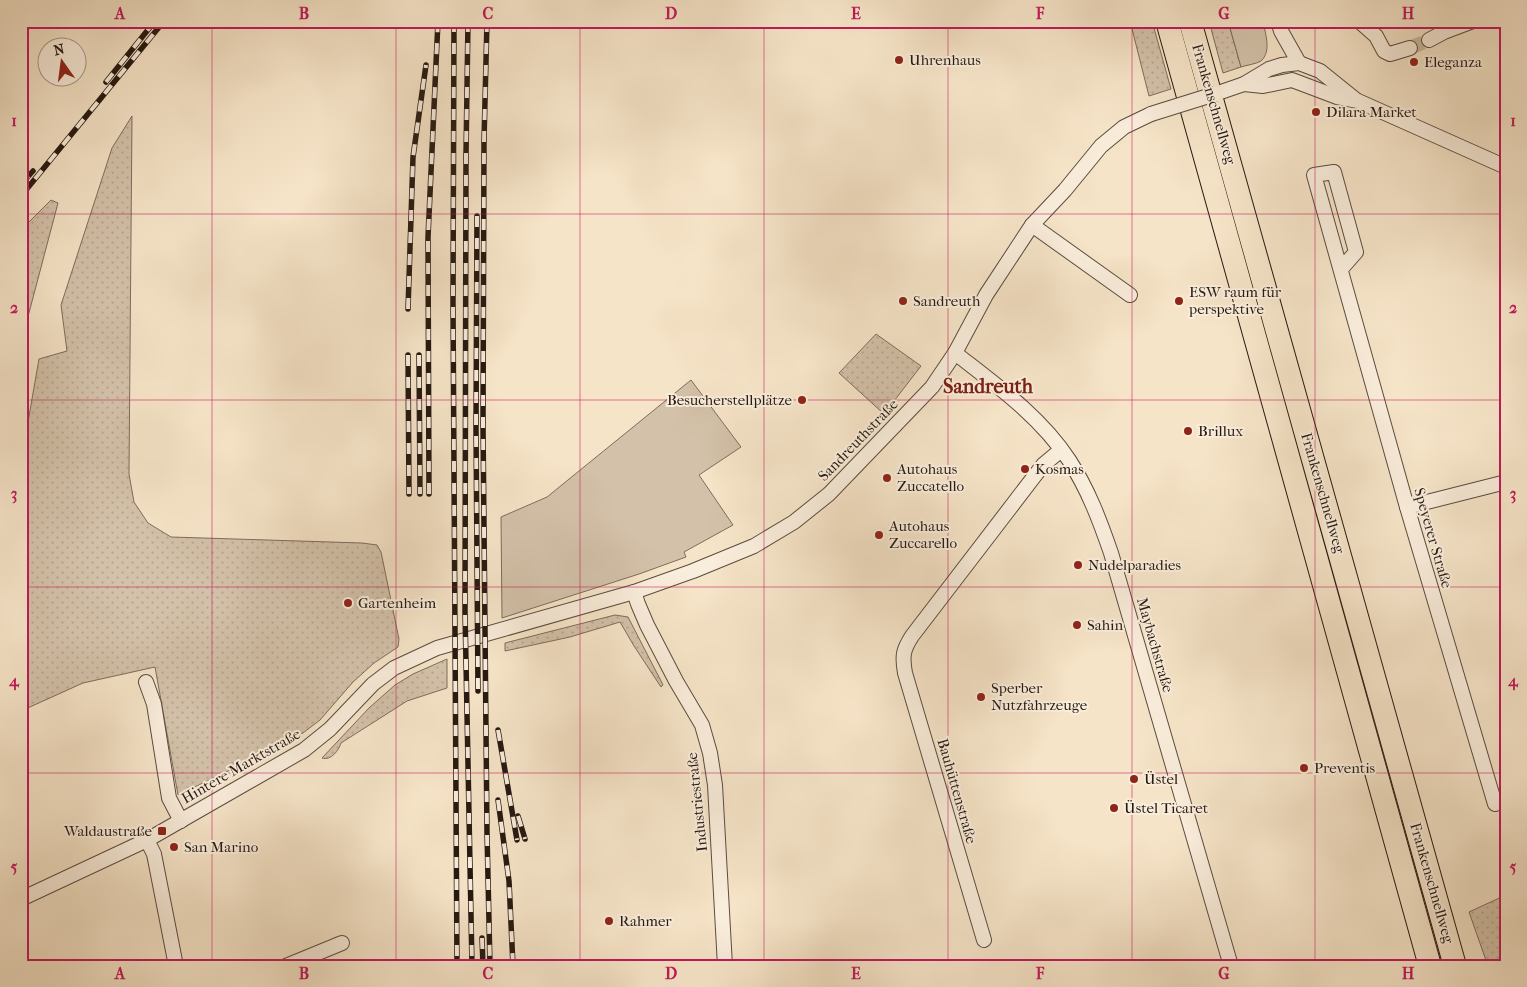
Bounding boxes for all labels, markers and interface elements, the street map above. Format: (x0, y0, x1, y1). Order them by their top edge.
text: A (114, 4, 126, 23)
text: B (299, 4, 309, 23)
text: C (483, 4, 494, 23)
text: D (665, 4, 677, 23)
text: E (851, 4, 861, 23)
text: F (1035, 4, 1045, 23)
text: G (1218, 4, 1230, 23)
text: H (1402, 4, 1415, 23)
north arrow (38, 38, 88, 88)
text: N (52, 40, 67, 59)
street label: Frankenschnellweg (1188, 42, 1240, 167)
place label: Uhrenhaus (909, 51, 981, 69)
place label: Eleganza (1424, 53, 1483, 71)
marker: Uhrenhaus (893, 54, 905, 66)
marker: Eleganza (1408, 56, 1420, 68)
place label: Dilara Market (1326, 103, 1417, 121)
marker: Dilara Market (1310, 106, 1322, 118)
text: 1 (11, 111, 17, 130)
text: 1 (1510, 111, 1516, 130)
place label: ESW raum für perspektive (1188, 283, 1282, 318)
place label: Sandreuth (913, 292, 981, 310)
marker: Sandreuth (897, 295, 909, 307)
marker: ESW raum für perspektive (1173, 295, 1185, 307)
text: 2 (10, 298, 18, 317)
text: 2 (1509, 298, 1517, 317)
district label: Sandreuth (943, 375, 1034, 398)
place label: Besucherstellplätze (667, 391, 793, 409)
marker: Besucherstellplätze (796, 394, 808, 406)
street label: Sandreuthstraße (814, 395, 902, 485)
place label: Brillux (1198, 422, 1243, 440)
marker: Brillux (1182, 425, 1194, 437)
street label: Frankenschnellweg (1297, 431, 1349, 556)
place label: Autohaus Zuccatello (896, 460, 965, 495)
place label: Kosmas (1035, 460, 1084, 478)
marker: Kosmas (1019, 463, 1031, 475)
marker: Autohaus Zuccatello (881, 472, 893, 484)
text: 3 (11, 484, 17, 504)
text: 3 (1510, 484, 1516, 504)
street label: Speyerer Straße (1410, 486, 1456, 591)
place label: Autohaus Zuccarello (888, 517, 958, 552)
marker: Autohaus Zuccarello (873, 529, 885, 541)
place label: Nudelparadies (1088, 556, 1182, 574)
marker: Nudelparadies (1072, 559, 1084, 571)
place label: Gartenheim (358, 594, 437, 612)
street label: Maybachstraße (1133, 595, 1177, 695)
marker: Gartenheim (342, 597, 354, 609)
place label: Sahin (1087, 616, 1124, 634)
marker: Sahin (1071, 619, 1083, 631)
text: 4 (8, 671, 20, 691)
text: 4 (1507, 671, 1519, 691)
place label: Sperber Nutzfahrzeuge (991, 679, 1088, 714)
marker: Sperber Nutzfahrzeuge (975, 691, 987, 703)
street label: Hintere Marktstraße (178, 724, 304, 807)
street label: Bauhüttenstraße (933, 736, 981, 846)
street label: Industriestraße (683, 751, 711, 853)
place label: Preventis (1314, 759, 1376, 777)
marker: Preventis (1298, 762, 1310, 774)
place label: Üstel (1144, 770, 1178, 788)
marker: Üstel (1128, 773, 1140, 785)
place label: Üstel Ticaret (1124, 799, 1209, 817)
marker: Üstel Ticaret (1108, 802, 1120, 814)
street label: Frankenschnellweg (1406, 821, 1458, 946)
place label: Waldaustraße (63, 822, 153, 840)
marker: Waldaustraße (156, 825, 168, 837)
place label: San Marino (184, 838, 259, 856)
marker: San Marino (168, 841, 180, 853)
text: 5 (11, 857, 18, 876)
text: 5 (1510, 857, 1517, 876)
place label: Rahmer (619, 912, 672, 930)
marker: Rahmer (603, 915, 615, 927)
text: A (114, 964, 126, 983)
text: B (299, 964, 309, 983)
text: C (483, 964, 494, 983)
text: D (665, 964, 677, 983)
text: E (851, 964, 861, 983)
text: F (1035, 964, 1045, 983)
text: G (1218, 964, 1230, 983)
text: H (1402, 964, 1415, 983)

